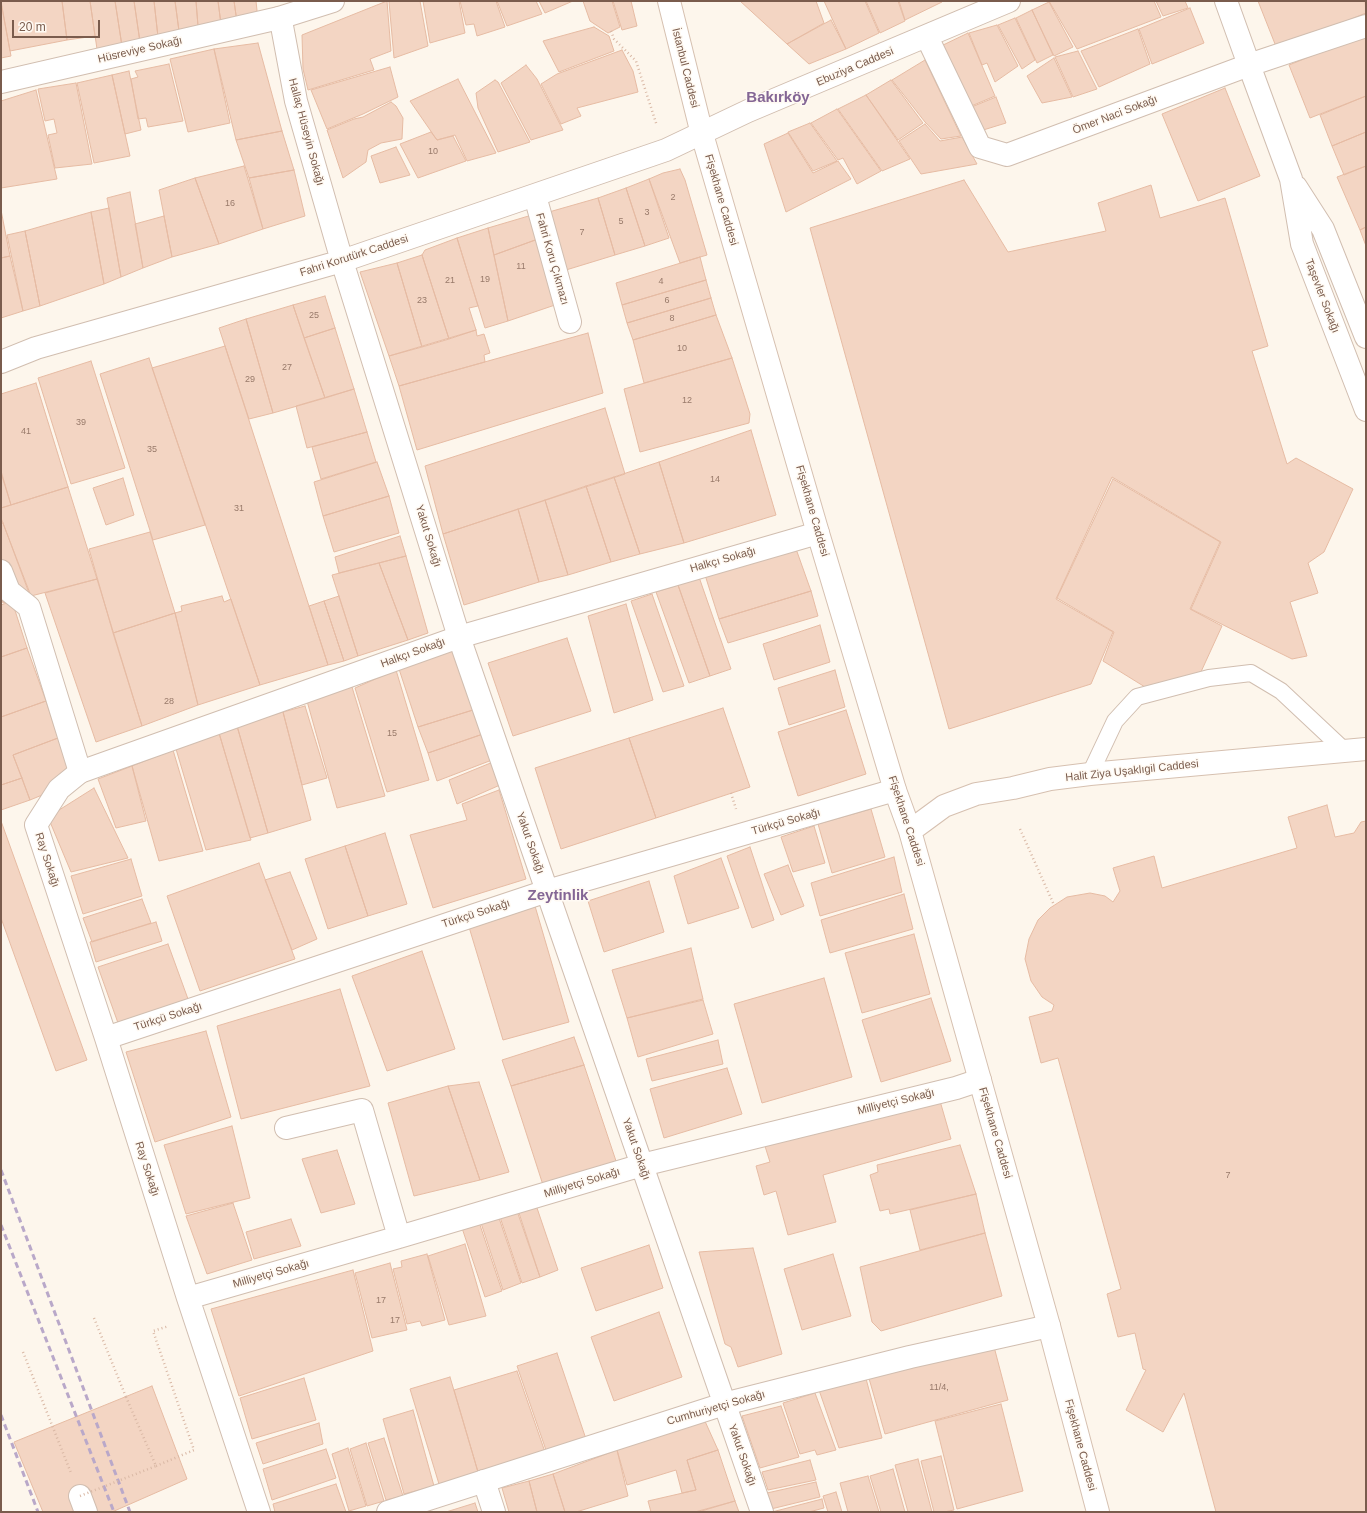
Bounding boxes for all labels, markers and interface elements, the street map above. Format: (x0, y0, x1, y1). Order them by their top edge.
scale bar (14, 12, 102, 38)
text: 20 m (19, 20, 46, 34)
street label: İstanbul Caddesi (669, 27, 701, 109)
street label: Hüsreviye Sokağı (97, 34, 183, 66)
street label: Ebuziya Caddesi (814, 45, 896, 89)
street label: Hallaç Hüseyin Sokağı (285, 77, 327, 187)
district label: Bakırköy (746, 89, 810, 107)
street label: Ömer Naci Sokağı (1071, 93, 1159, 137)
house number: 10 (428, 147, 438, 157)
street label: Fişekhane Caddesi (702, 153, 740, 247)
house number: 2 (670, 193, 676, 203)
house number: 16 (225, 199, 235, 209)
house number: 3 (644, 208, 650, 218)
street label: Fahri Koru Çıkmazı (533, 212, 571, 306)
house number: 5 (618, 217, 624, 227)
house number: 7 (579, 228, 585, 238)
street label: Fahri Korutürk Caddesi (298, 232, 410, 280)
street label: Taşevler Sokağı (1302, 257, 1342, 335)
house number: 11 (516, 262, 526, 272)
house number: 19 (480, 275, 490, 285)
house number: 21 (445, 276, 455, 286)
house number: 4 (658, 277, 664, 287)
house number: 23 (417, 296, 427, 306)
house number: 6 (664, 296, 670, 306)
house number: 25 (309, 311, 319, 321)
house number: 8 (669, 314, 675, 324)
house number: 10 (677, 344, 687, 354)
house number: 27 (282, 363, 292, 373)
house number: 29 (245, 375, 255, 385)
house number: 12 (682, 396, 692, 406)
house number: 39 (76, 418, 86, 428)
house number: 41 (21, 427, 31, 437)
house number: 35 (147, 445, 157, 455)
street label: Fişekhane Caddesi (793, 464, 831, 558)
house number: 14 (710, 475, 720, 485)
street label: Yakut Sokağı (412, 503, 444, 569)
house number: 31 (234, 504, 244, 514)
street label: Halkçı Sokağı (689, 544, 757, 576)
street label: Halkçı Sokağı (379, 635, 447, 671)
house number: 28 (164, 697, 174, 707)
house number: 15 (387, 729, 397, 739)
street label: Halit Ziya Uşaklıgil Caddesi (1065, 757, 1199, 785)
street label: Fişekhane Caddesi (885, 774, 927, 868)
street label: Türkçü Sokağı (750, 806, 822, 838)
street label: Yakut Sokağı (513, 810, 547, 876)
street label: Ray Sokağı (32, 831, 62, 889)
district label: Zeytinlik (528, 887, 588, 905)
street label: Türkçü Sokağı (440, 897, 512, 931)
street label: Türkçü Sokağı (132, 1000, 204, 1034)
street label: Milliyetçi Sokağı (856, 1086, 936, 1118)
street label: Fişekhane Caddesi (976, 1086, 1014, 1180)
street label: Yakut Sokağı (619, 1116, 653, 1182)
street label: Ray Sokağı (132, 1140, 162, 1198)
street label: Milliyetçi Sokağı (542, 1165, 622, 1201)
house number: 7 (1225, 1171, 1231, 1181)
street label: Milliyetçi Sokağı (231, 1257, 311, 1291)
house number: 17 (376, 1296, 386, 1306)
house number: 17 (390, 1316, 400, 1326)
house number: 11/4, (929, 1383, 949, 1393)
street label: Cumhuriyetçi Sokağı (665, 1388, 767, 1428)
street label: Fişekhane Caddesi (1061, 1398, 1099, 1492)
street label: Yakut Sokağı (725, 1422, 759, 1488)

